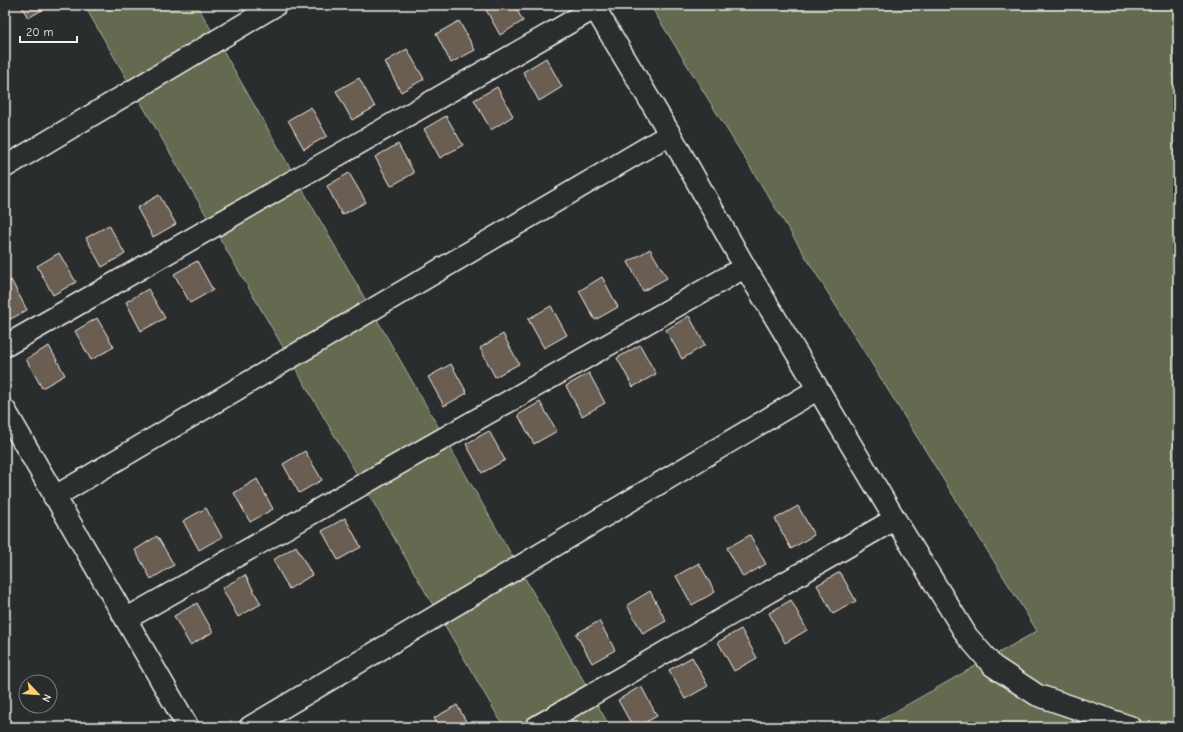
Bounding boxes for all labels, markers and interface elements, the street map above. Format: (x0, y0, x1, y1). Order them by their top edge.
scale bar (20, 18, 77, 44)
text: 20 m (26, 25, 54, 39)
north arrow (18, 674, 58, 714)
text: N (39, 692, 54, 704)

